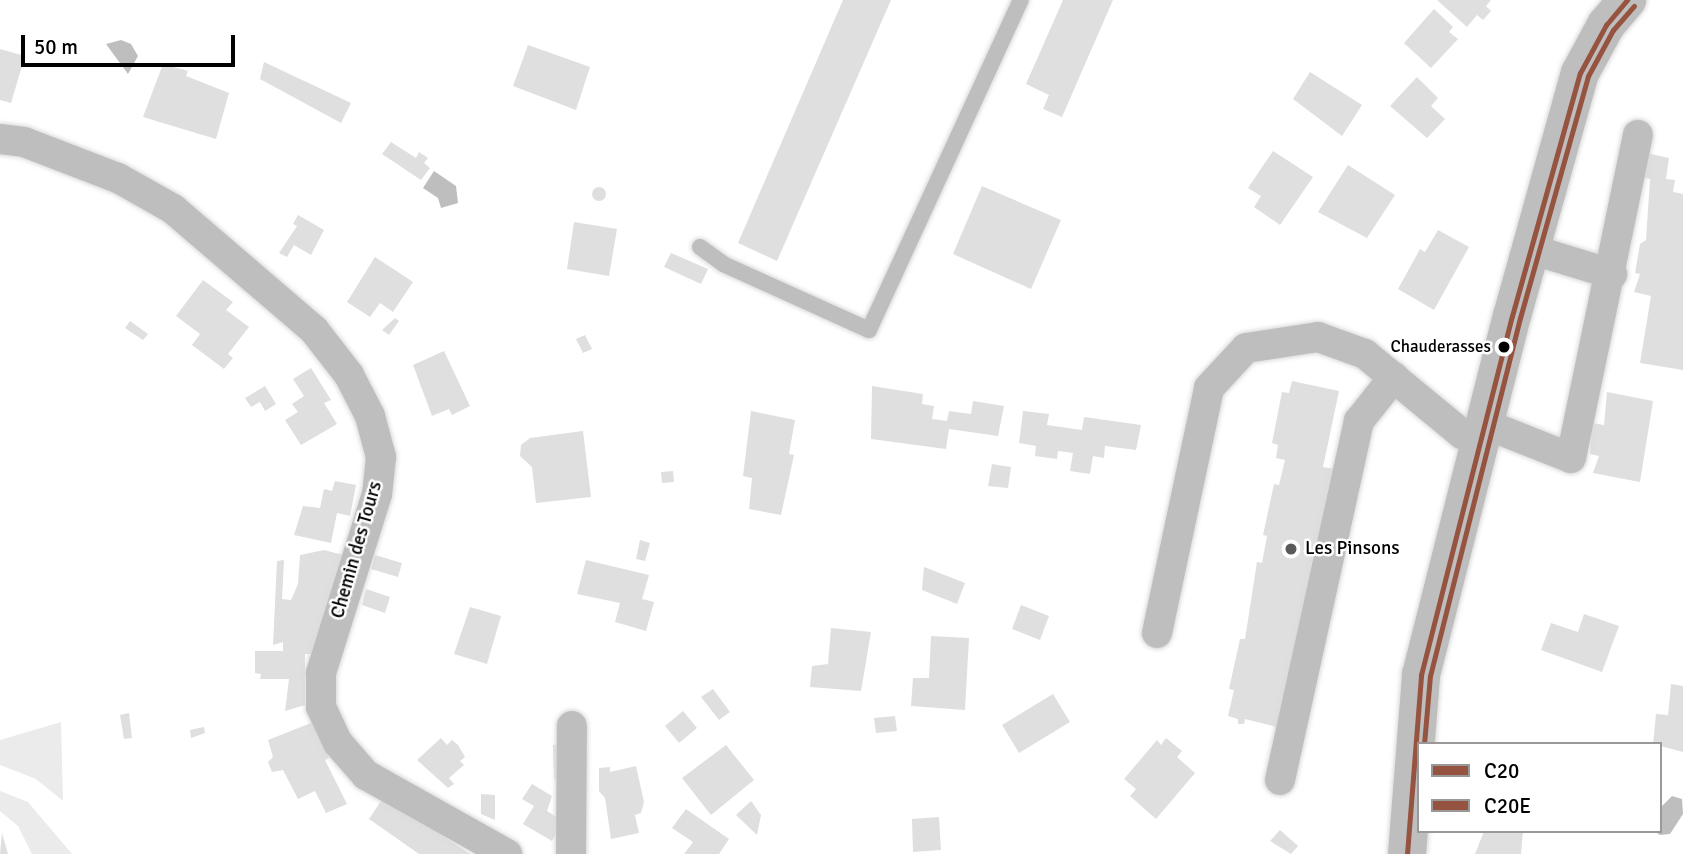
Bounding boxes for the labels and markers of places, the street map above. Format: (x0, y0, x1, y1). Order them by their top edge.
place label: Chauderasses (1390, 337, 1491, 357)
marker: Chauderasses (1497, 340, 1511, 354)
place label: Les Pinsons (1305, 538, 1400, 560)
marker: Les Pinsons (1283, 541, 1299, 557)

